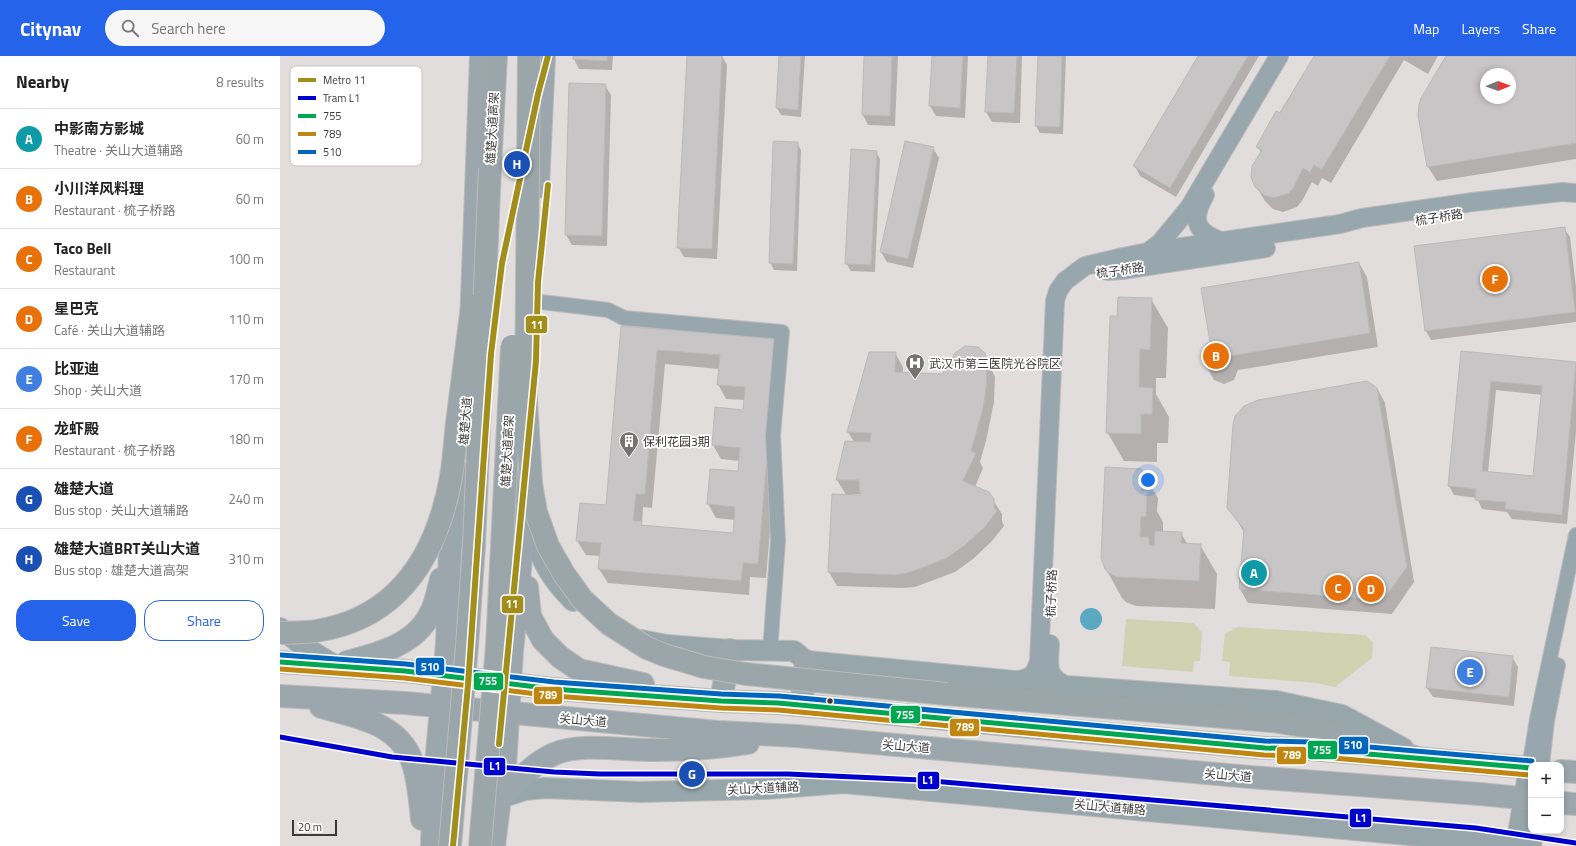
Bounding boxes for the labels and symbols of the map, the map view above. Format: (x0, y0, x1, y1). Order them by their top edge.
legend (290, 66, 422, 166)
north arrow (1480, 68, 1516, 104)
text: Metro 11 (323, 72, 366, 88)
text: Tram L1 (323, 90, 360, 106)
street label: 雄楚大道高架 (481, 92, 503, 164)
text: 755 (323, 108, 341, 124)
text: 789 (323, 126, 341, 142)
text: 510 (323, 144, 341, 160)
pin: H (504, 149, 530, 179)
street label: 梳子桥路 (1414, 204, 1464, 230)
street label: 梳子桥路 (1095, 257, 1145, 283)
pin: F (1482, 264, 1508, 294)
line badge: 11 (525, 315, 548, 334)
text: 11 (531, 317, 543, 333)
pin: B (1203, 341, 1229, 371)
hospital icon: 武汉市第三医院光谷院区 (904, 352, 926, 380)
place label: 武汉市第三医院光谷院区 (929, 354, 1061, 373)
street label: 雄楚大道 (453, 396, 477, 446)
street label: 雄楚大道高架 (496, 415, 518, 487)
building icon: 保利花园3期 (618, 430, 640, 458)
place label: 保利花园3期 (643, 432, 710, 451)
your location (1138, 470, 1158, 490)
pin: A (1241, 558, 1267, 588)
street label: 梳子桥路 (1041, 569, 1061, 617)
pin: C (1325, 573, 1351, 603)
pin: D (1358, 574, 1384, 604)
line badge: 11 (501, 595, 524, 614)
text: 11 (506, 596, 518, 612)
line badge: 510 (415, 657, 445, 676)
pin: E (1457, 657, 1483, 687)
text: 510 (421, 659, 439, 675)
line badge: 755 (473, 672, 504, 691)
text: 755 (479, 673, 497, 689)
line badge: 789 (533, 686, 563, 705)
text: 789 (539, 687, 557, 703)
unlabelled marker (825, 696, 835, 706)
line badge: 755 (890, 705, 921, 724)
text: 755 (896, 707, 914, 723)
street label: 关山大道 (558, 708, 608, 732)
line badge: 789 (949, 718, 980, 737)
text: 789 (956, 719, 974, 735)
street label: 关山大道 (881, 734, 931, 758)
line badge: 510 (1338, 736, 1369, 755)
text: 510 (1344, 737, 1362, 753)
line badge: 755 (1307, 740, 1338, 760)
text: 755 (1313, 742, 1331, 758)
line badge: 789 (1276, 746, 1307, 765)
text: 789 (1283, 747, 1301, 763)
line badge: L1 (483, 757, 506, 776)
text: L1 (489, 758, 501, 774)
pin: G (679, 759, 705, 789)
street label: 关山大道 (1203, 763, 1253, 787)
line badge: L1 (917, 771, 940, 790)
text: L1 (922, 772, 934, 788)
street label: 关山大道辅路 (727, 777, 799, 799)
street label: 关山大道辅路 (1073, 794, 1147, 820)
line badge: L1 (1349, 808, 1372, 828)
text: L1 (1355, 810, 1367, 826)
scale bar (292, 818, 337, 837)

